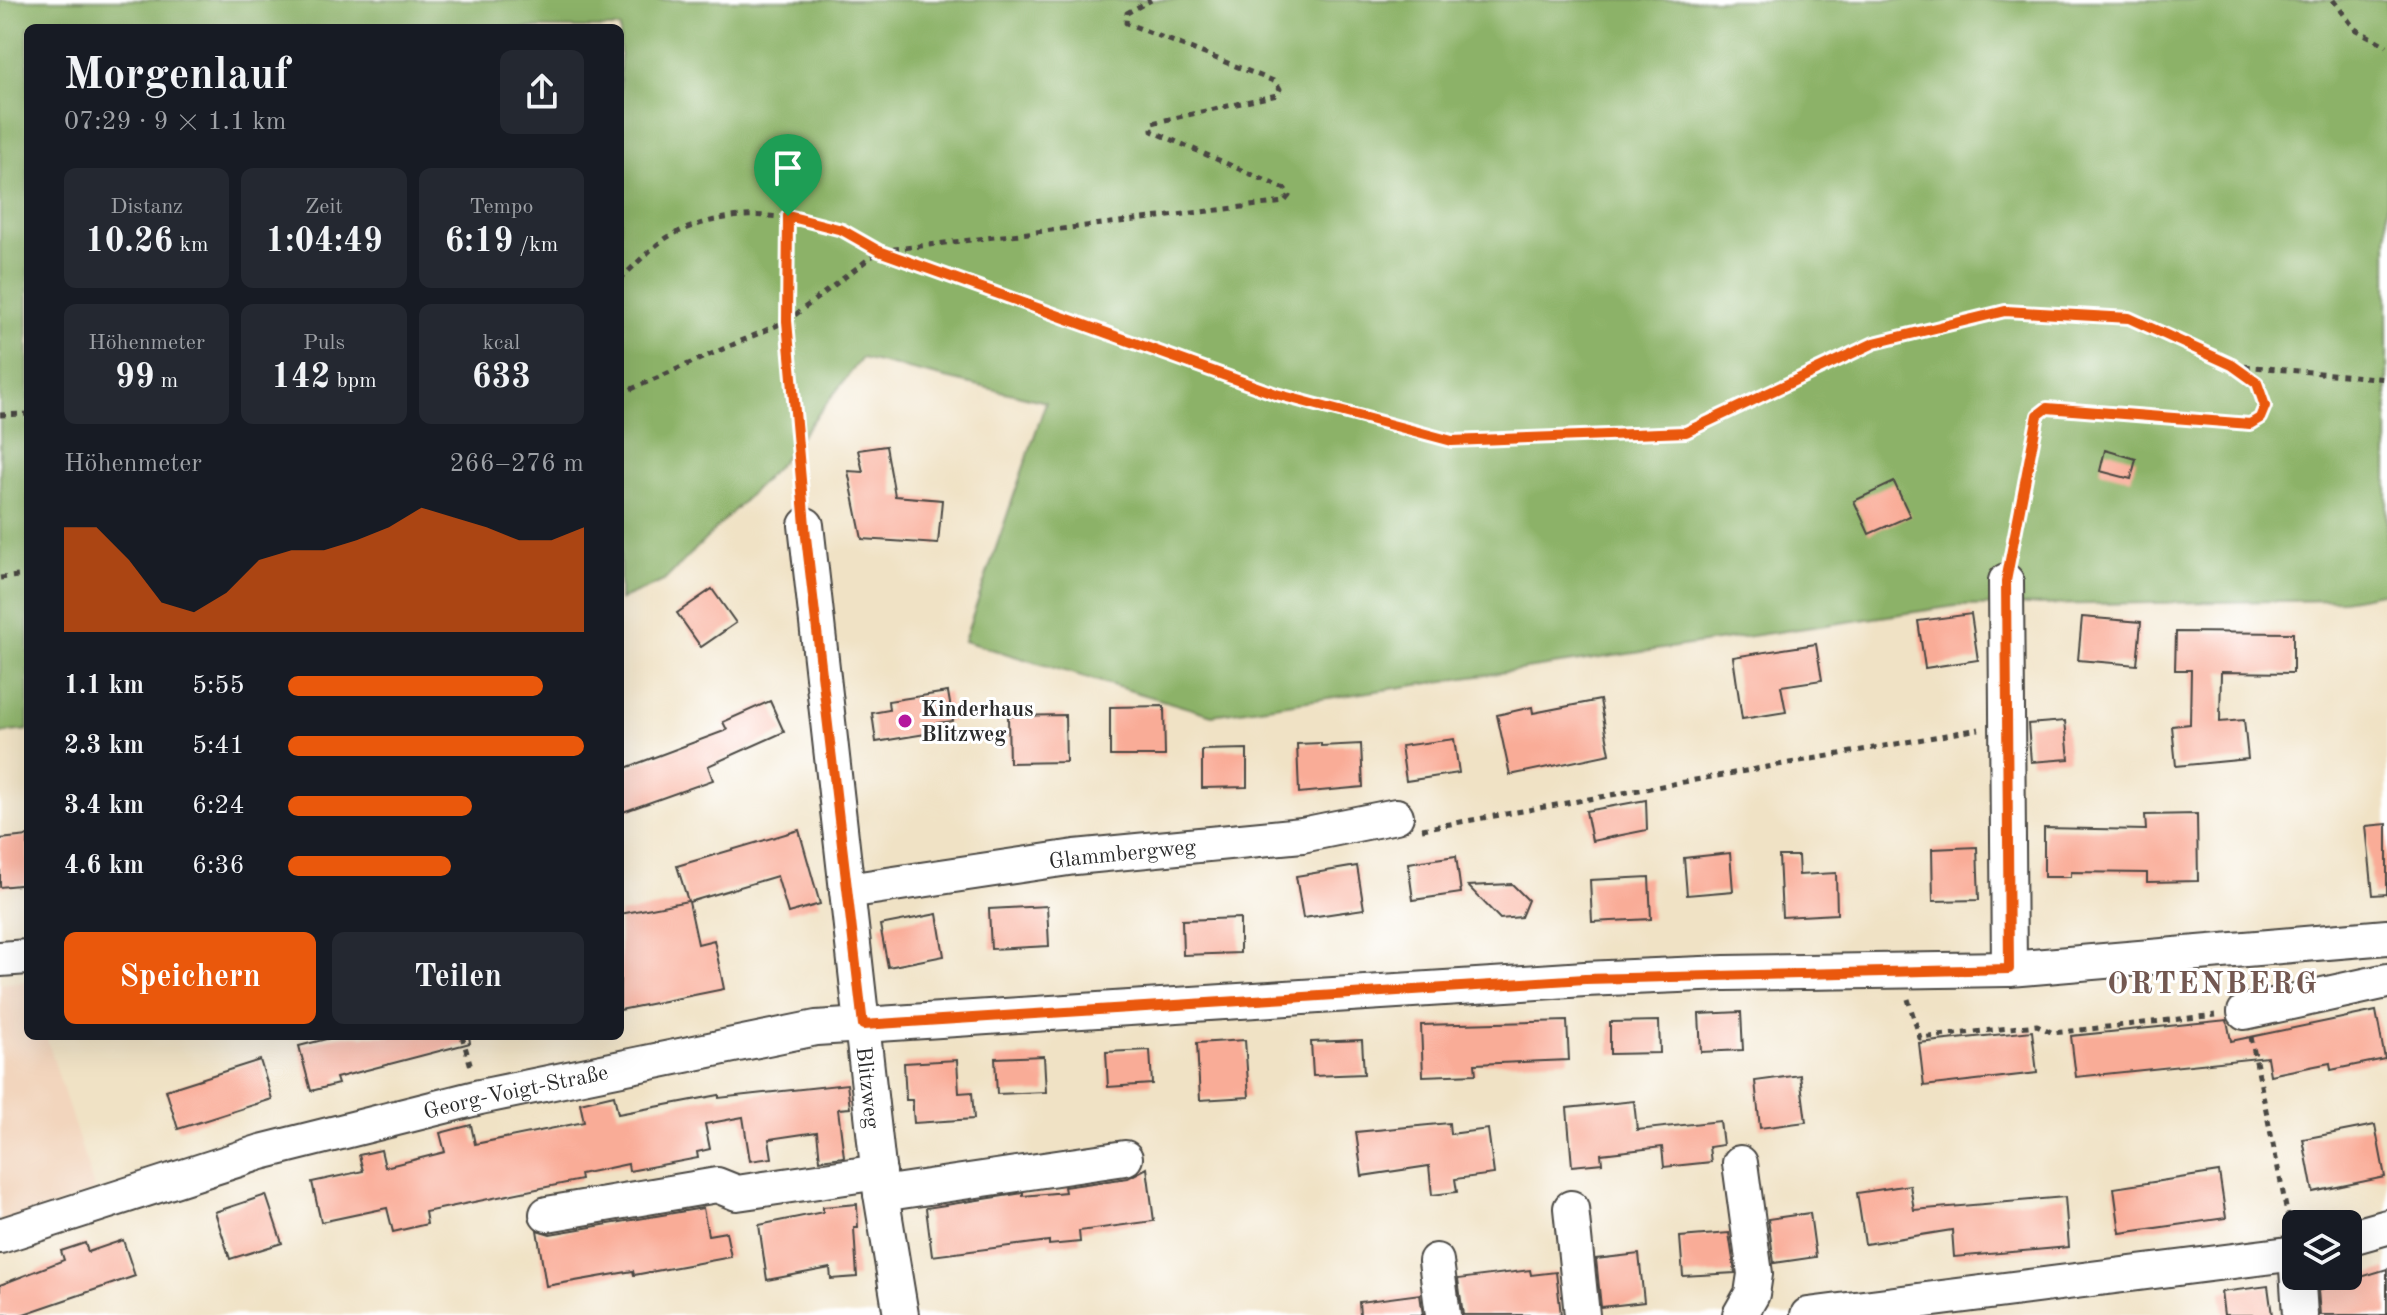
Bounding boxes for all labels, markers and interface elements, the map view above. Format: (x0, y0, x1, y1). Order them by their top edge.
button: share (500, 50, 584, 134)
text: Morgenlauf (64, 54, 290, 98)
text: 07:29 · 9 × 1.1 km (64, 109, 286, 135)
pin (754, 134, 822, 216)
icon: arrive (766, 146, 810, 190)
text: Distanz (110, 196, 183, 218)
text: Zeit (305, 196, 343, 218)
text: Tempo (469, 196, 533, 218)
text: 10.26 (85, 225, 173, 259)
text: 1:04:49 (265, 225, 383, 259)
text: 6:19 (444, 225, 513, 259)
text: km (173, 234, 208, 256)
text: /km (513, 234, 558, 256)
text: Höhenmeter (88, 332, 205, 354)
text: Puls (303, 332, 345, 354)
text: kcal (482, 332, 520, 354)
text: 99 (115, 361, 155, 395)
text: 142 (271, 361, 330, 395)
text: 633 (472, 361, 531, 395)
text: m (155, 370, 178, 392)
text: bpm (330, 370, 377, 392)
text: Höhenmeter (64, 451, 202, 477)
text: 266–276 m (449, 451, 584, 477)
text: 1.1 km (64, 673, 144, 699)
text: 5:55 (192, 673, 245, 699)
place label: Kinderhaus Blitzweg (921, 699, 1034, 746)
marker: Kinderhaus Blitzweg (896, 712, 914, 730)
text: 2.3 km (64, 733, 144, 759)
text: 5:41 (192, 733, 245, 759)
text: 3.4 km (64, 793, 144, 819)
text: 6:24 (192, 793, 245, 819)
street label: Glammbergweg (1047, 836, 1197, 874)
text: 4.6 km (64, 853, 144, 879)
text: 6:36 (192, 853, 245, 879)
button: Speichern (64, 932, 316, 1024)
button: Teilen (332, 932, 584, 1024)
district label: ORTENBERG (2107, 970, 2319, 1000)
street label: Blitzweg (852, 1045, 883, 1130)
street label: Georg-Voigt-Straße (421, 1062, 610, 1124)
map controls (2282, 1210, 2362, 1290)
button: layers (2282, 1210, 2362, 1290)

